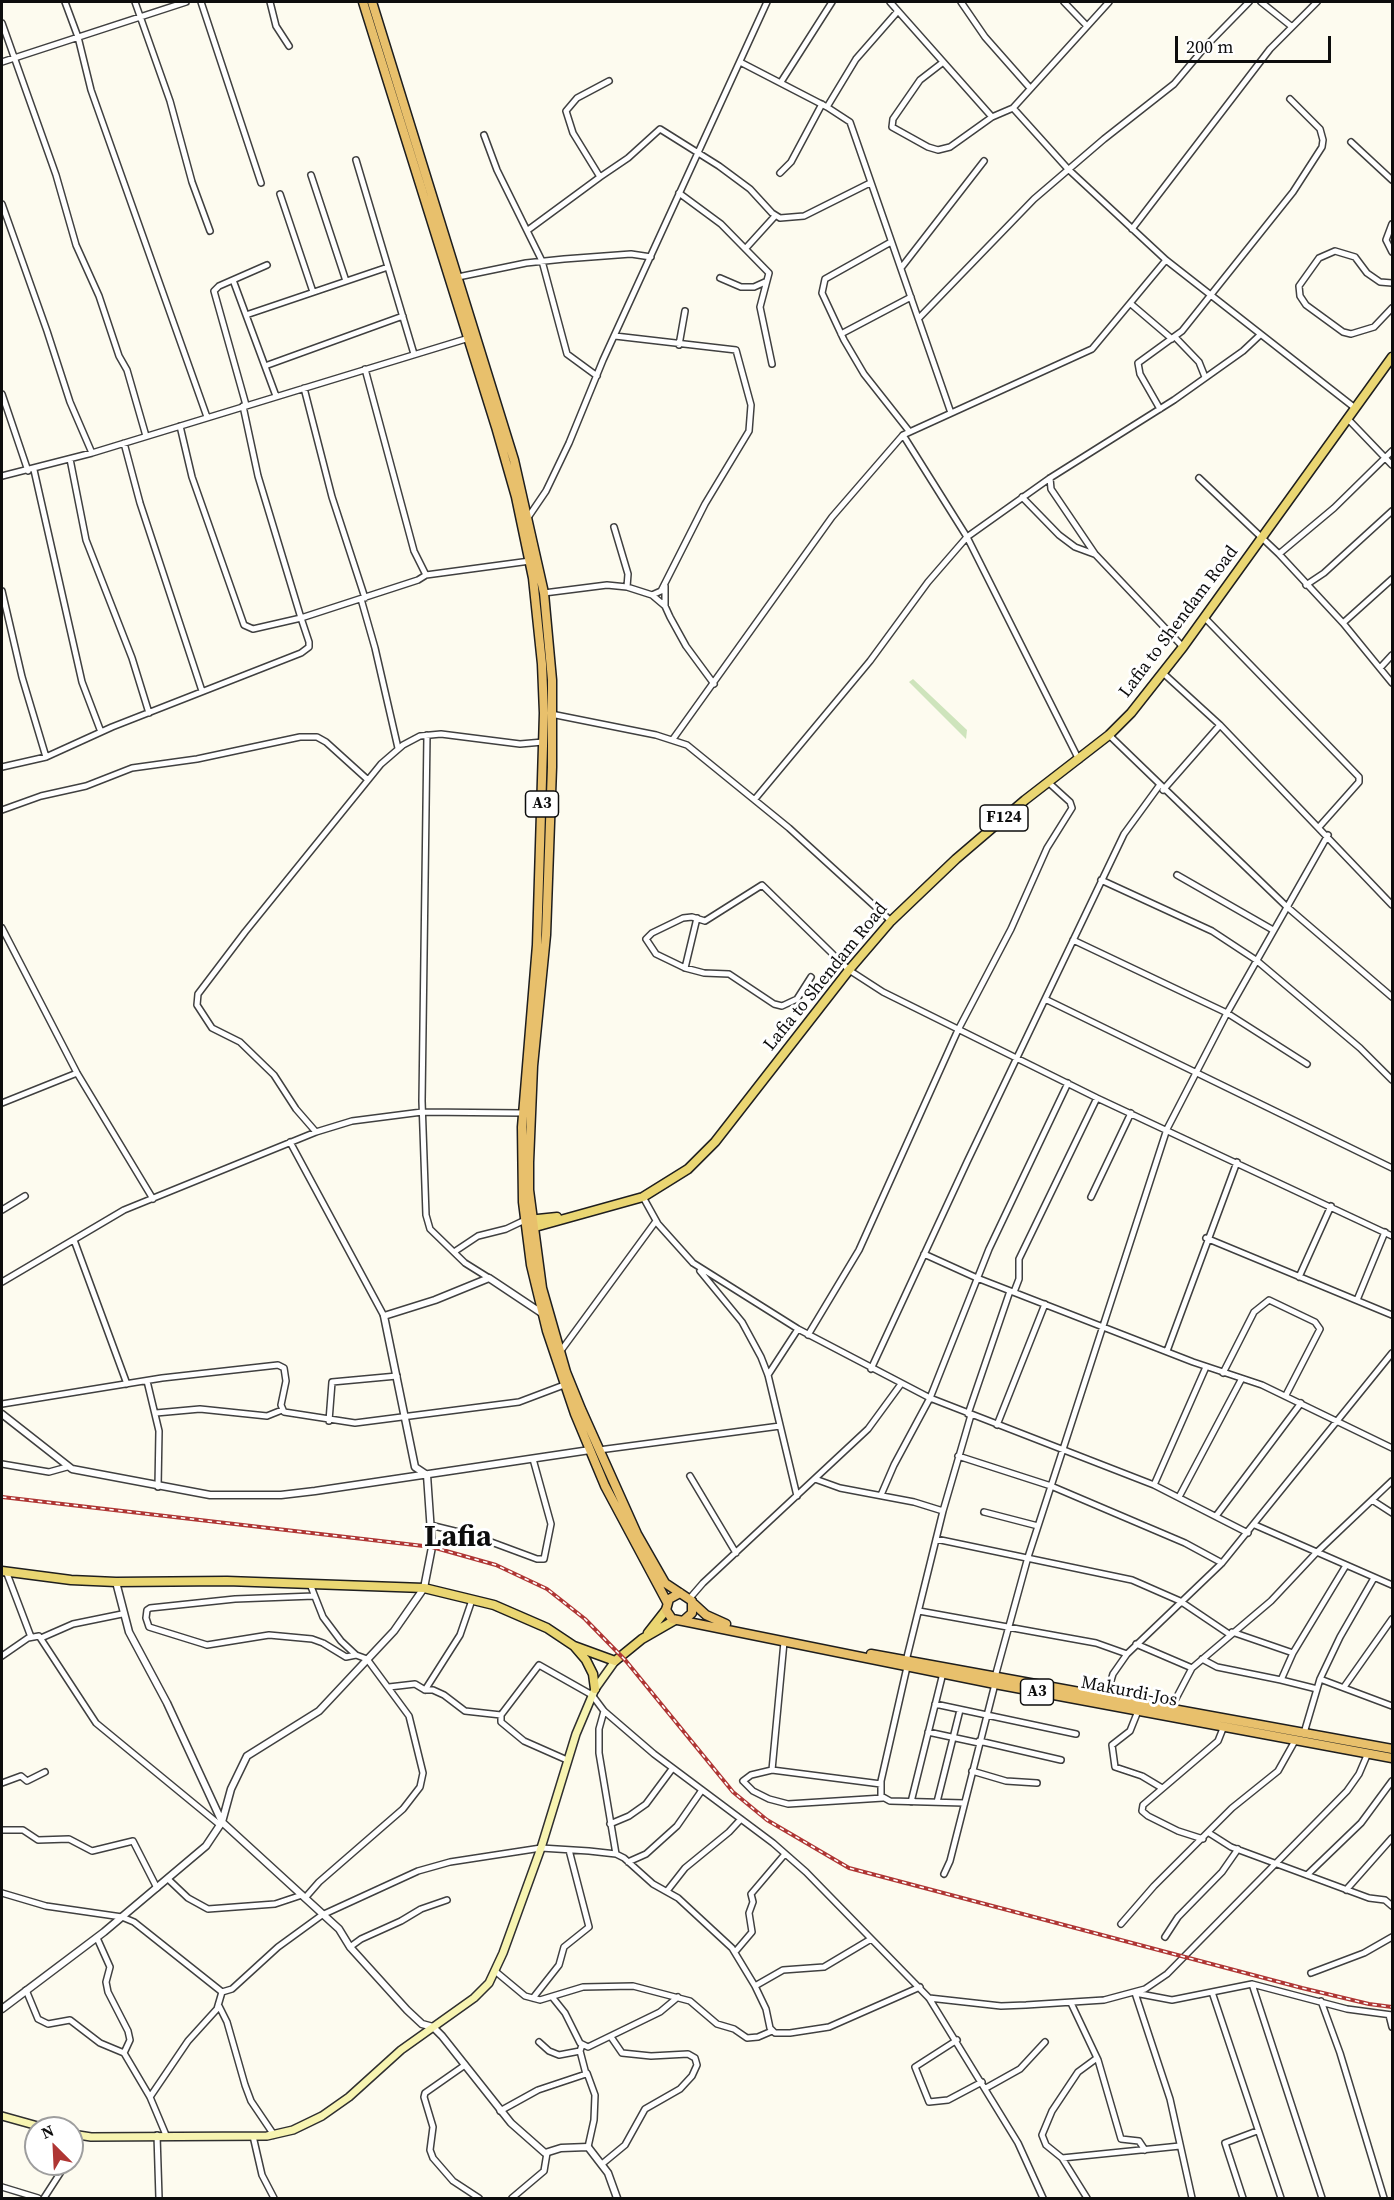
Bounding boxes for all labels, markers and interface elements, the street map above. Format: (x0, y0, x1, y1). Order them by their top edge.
scale bar (1178, 24, 1334, 62)
text: 200 m (1186, 34, 1233, 59)
street label: Lafia to Shendam Road (1115, 542, 1243, 702)
road number: A3 (526, 791, 558, 817)
road number: F124 (980, 805, 1028, 831)
street label: Lafia to Shendam Road (760, 899, 892, 1055)
district label: Lafia (424, 1520, 492, 1556)
street label: Makurdi-Jos (1079, 1672, 1179, 1712)
road number: A3 (1020, 1679, 1054, 1705)
north arrow (24, 2116, 84, 2176)
text: N (38, 2119, 57, 2144)

